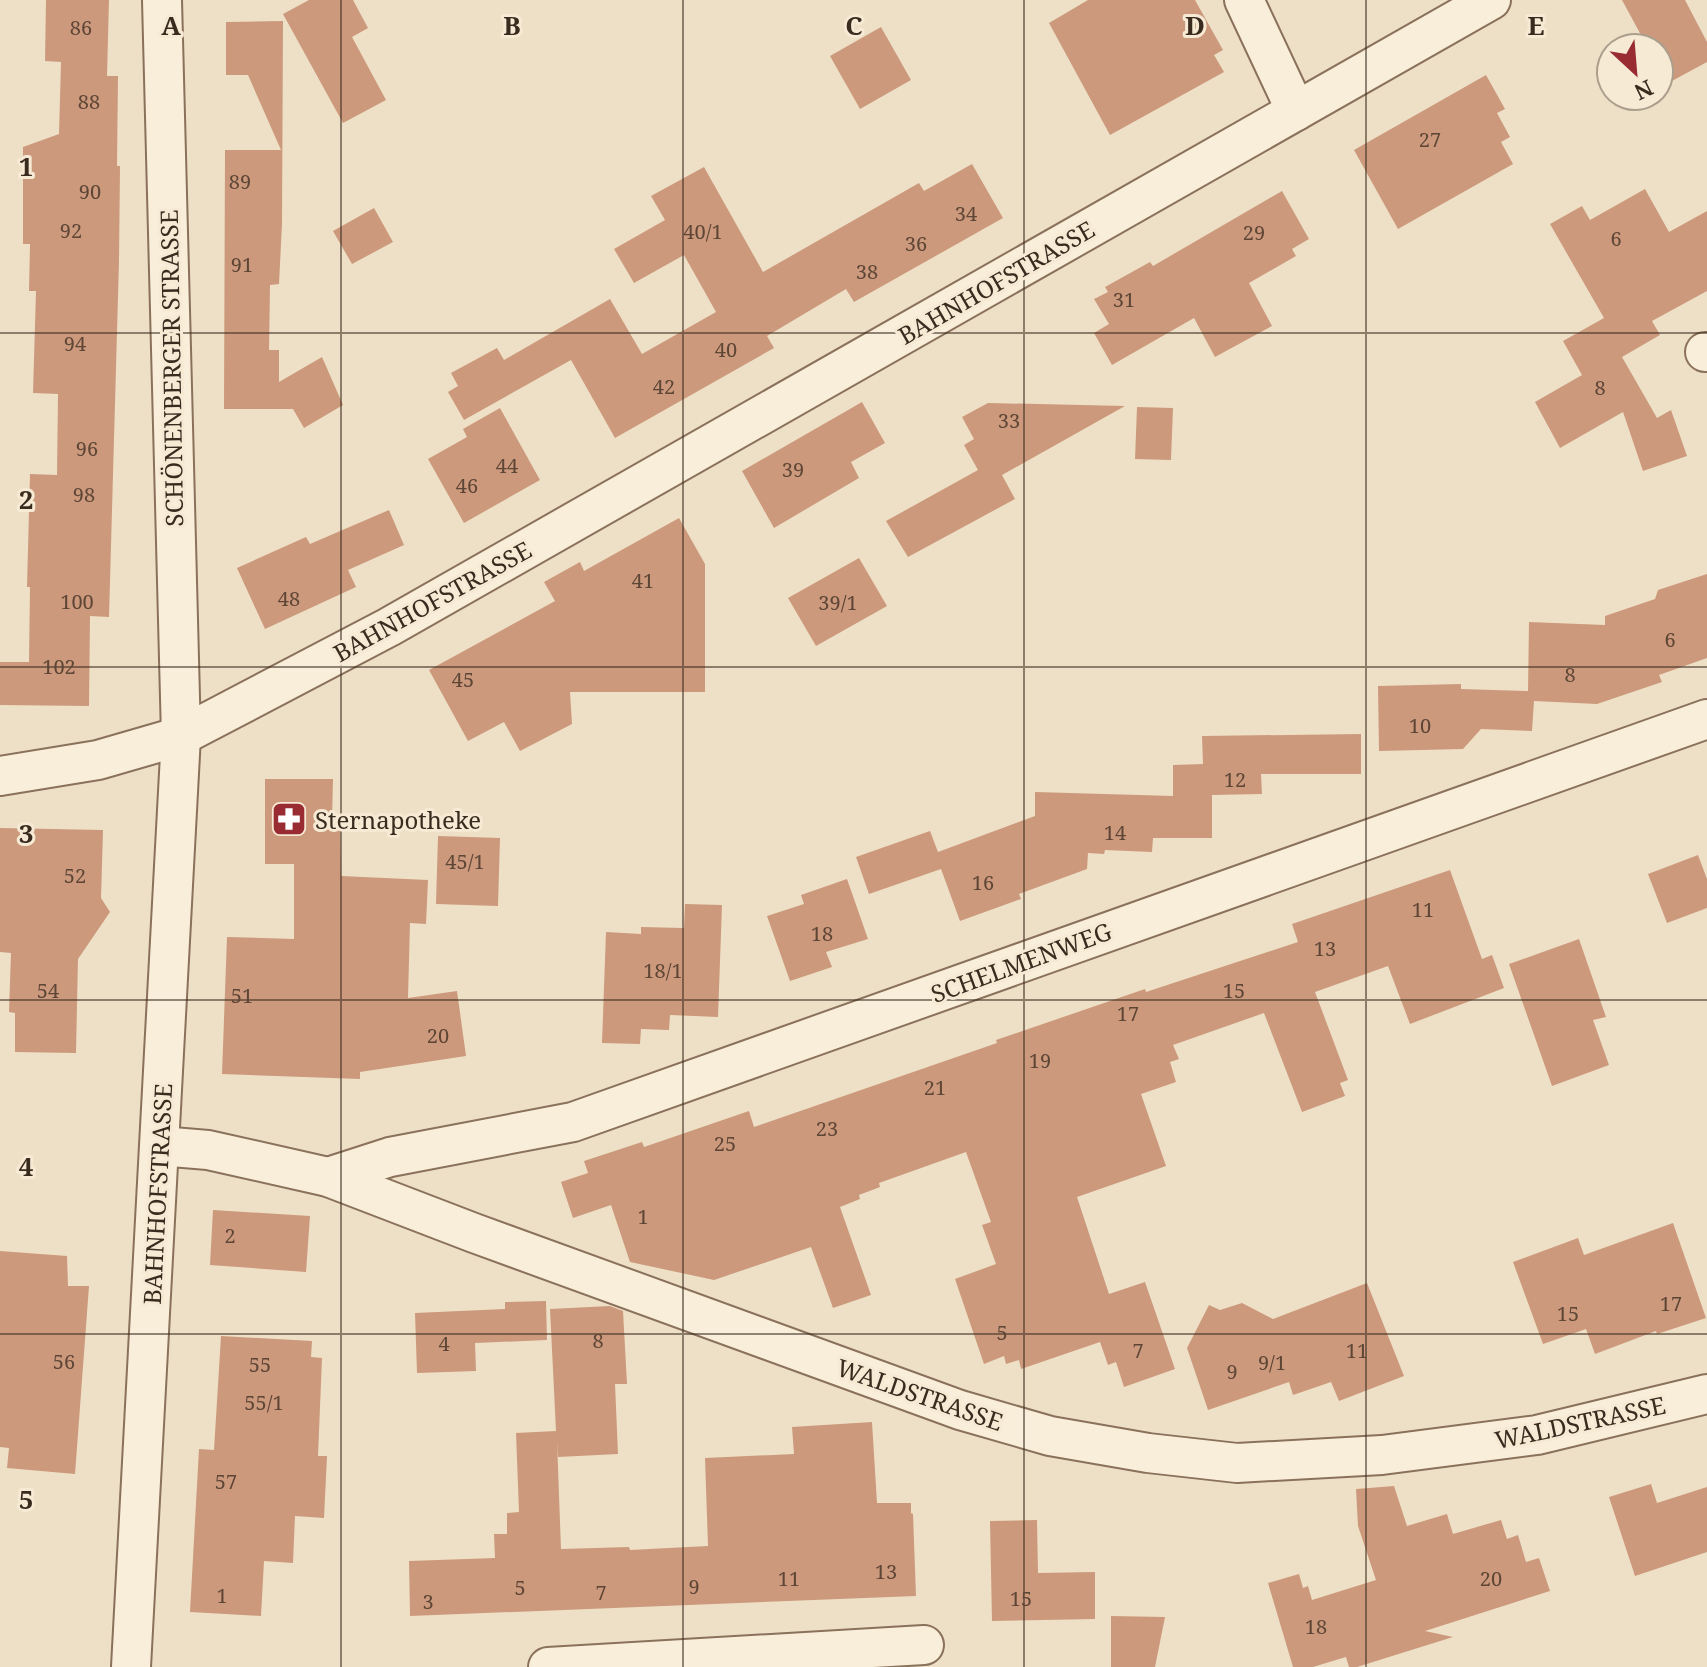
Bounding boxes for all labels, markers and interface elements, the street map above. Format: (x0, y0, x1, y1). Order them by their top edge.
text: A (161, 7, 181, 43)
text: B (503, 7, 521, 43)
text: C (845, 7, 863, 43)
text: D (1185, 7, 1205, 43)
text: E (1528, 7, 1545, 43)
house number: 86 (70, 14, 92, 41)
north arrow (1595, 32, 1675, 112)
text: N (1630, 74, 1659, 108)
house number: 88 (78, 88, 100, 115)
house number: 27 (1419, 126, 1441, 153)
text: 1 (19, 148, 33, 184)
house number: 89 (229, 168, 251, 195)
house number: 90 (79, 178, 101, 205)
house number: 34 (955, 200, 977, 227)
street label: SCHÖNENBERGER STRASSE (152, 209, 190, 527)
street label: BAHNHOFSTRASSE (892, 212, 1100, 352)
house number: 92 (60, 217, 82, 244)
house number: 40/1 (683, 218, 723, 245)
house number: 29 (1243, 219, 1265, 246)
house number: 6 (1610, 225, 1622, 252)
house number: 36 (905, 230, 927, 257)
house number: 91 (231, 251, 253, 278)
house number: 38 (856, 258, 878, 285)
house number: 31 (1113, 286, 1135, 313)
house number: 94 (64, 330, 86, 357)
house number: 40 (715, 336, 737, 363)
house number: 42 (653, 373, 675, 400)
house number: 8 (1594, 374, 1606, 401)
house number: 33 (998, 407, 1020, 434)
house number: 96 (76, 435, 98, 462)
house number: 44 (496, 452, 518, 479)
house number: 39 (782, 456, 804, 483)
house number: 46 (456, 472, 478, 499)
text: 2 (19, 481, 33, 517)
house number: 98 (73, 481, 95, 508)
street label: BAHNHOFSTRASSE (327, 533, 537, 669)
house number: 41 (632, 567, 654, 594)
house number: 48 (278, 585, 300, 612)
house number: 100 (60, 588, 94, 615)
house number: 39/1 (818, 589, 858, 616)
house number: 6 (1664, 626, 1676, 653)
house number: 102 (42, 653, 76, 680)
house number: 8 (1564, 661, 1576, 688)
house number: 45 (452, 666, 474, 693)
house number: 10 (1409, 712, 1431, 739)
house number: 12 (1224, 766, 1246, 793)
pharmacy icon: Sternapotheke (270, 800, 308, 838)
place label: Sternapotheke (315, 803, 481, 836)
text: 3 (19, 815, 33, 851)
house number: 14 (1104, 819, 1126, 846)
house number: 45/1 (445, 848, 485, 875)
house number: 52 (64, 862, 86, 889)
house number: 16 (972, 869, 994, 896)
house number: 11 (1412, 896, 1434, 923)
street label: SCHELMENWEG (926, 914, 1116, 1010)
house number: 18 (811, 920, 833, 947)
house number: 13 (1314, 935, 1336, 962)
house number: 18/1 (643, 957, 683, 984)
house number: 54 (37, 977, 59, 1004)
house number: 15 (1223, 977, 1245, 1004)
house number: 51 (231, 982, 253, 1009)
house number: 17 (1117, 1000, 1139, 1027)
house number: 20 (427, 1022, 449, 1049)
house number: 19 (1029, 1047, 1051, 1074)
house number: 21 (924, 1074, 946, 1101)
street label: BAHNHOFSTRASSE (135, 1083, 179, 1305)
house number: 23 (816, 1115, 838, 1142)
house number: 25 (714, 1130, 736, 1157)
text: 4 (19, 1148, 34, 1184)
house number: 1 (637, 1203, 649, 1230)
house number: 2 (224, 1222, 236, 1249)
house number: 17 (1660, 1290, 1682, 1317)
house number: 15 (1557, 1300, 1579, 1327)
house number: 5 (996, 1319, 1008, 1346)
house number: 8 (592, 1327, 604, 1354)
house number: 4 (438, 1330, 450, 1357)
house number: 7 (1132, 1337, 1144, 1364)
house number: 11 (1346, 1337, 1368, 1364)
house number: 56 (53, 1348, 75, 1375)
house number: 9/1 (1258, 1349, 1286, 1376)
street label: WALDSTRASSE (832, 1350, 1008, 1438)
house number: 55 (249, 1351, 271, 1378)
house number: 9 (1226, 1358, 1238, 1385)
street label: WALDSTRASSE (1492, 1388, 1668, 1456)
house number: 55/1 (244, 1389, 284, 1416)
house number: 57 (215, 1468, 237, 1495)
text: 5 (19, 1481, 33, 1517)
house number: 13 (875, 1558, 897, 1585)
house number: 11 (778, 1565, 800, 1592)
house number: 20 (1480, 1565, 1502, 1592)
house number: 9 (688, 1573, 700, 1600)
house number: 5 (514, 1574, 526, 1601)
house number: 7 (595, 1579, 607, 1606)
house number: 1 (216, 1582, 228, 1609)
house number: 15 (1010, 1585, 1032, 1612)
house number: 3 (422, 1588, 434, 1615)
house number: 18 (1305, 1613, 1327, 1640)

